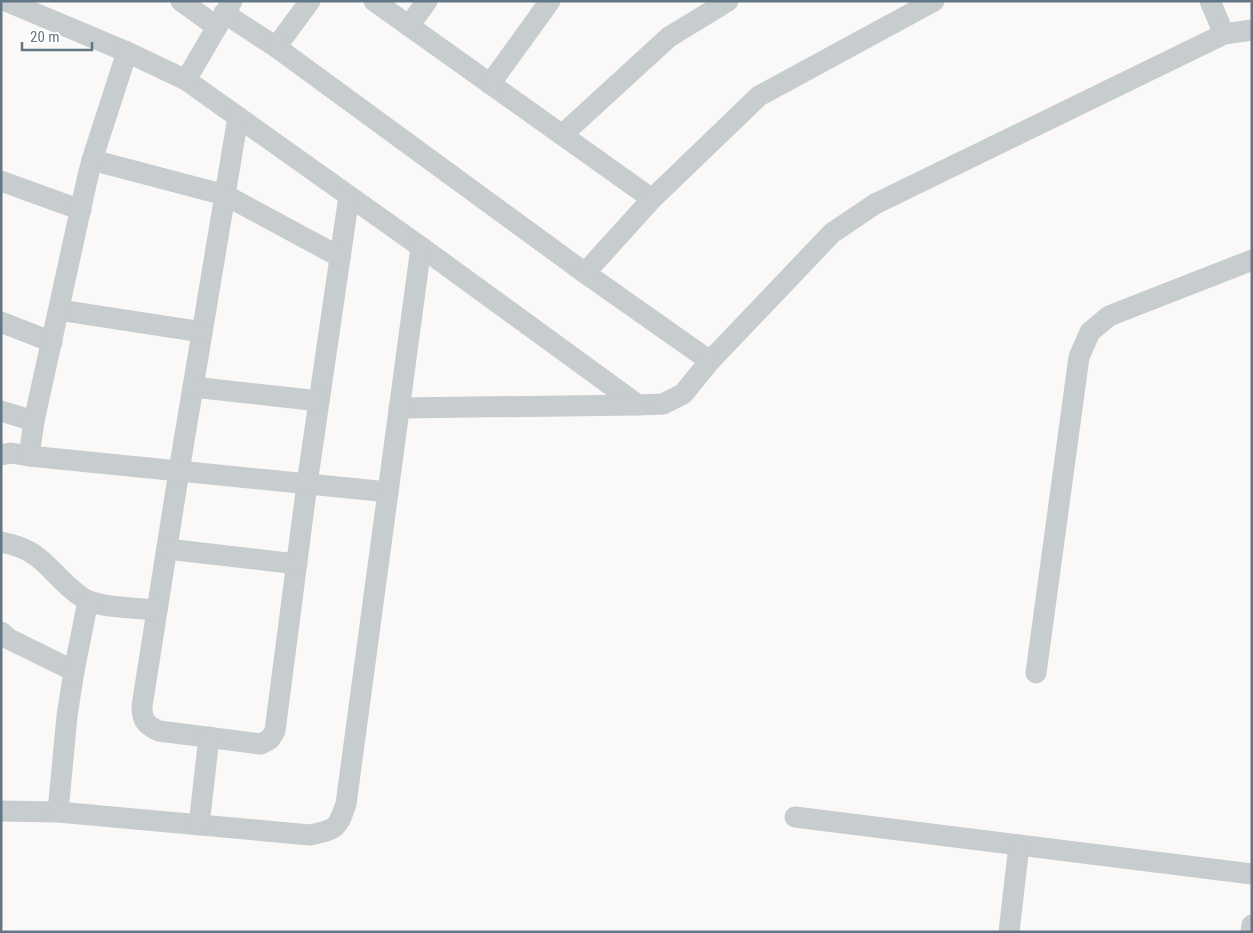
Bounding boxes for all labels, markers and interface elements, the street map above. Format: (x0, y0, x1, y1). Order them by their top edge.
scale bar (22, 20, 92, 52)
text: 20 m (30, 28, 60, 46)

